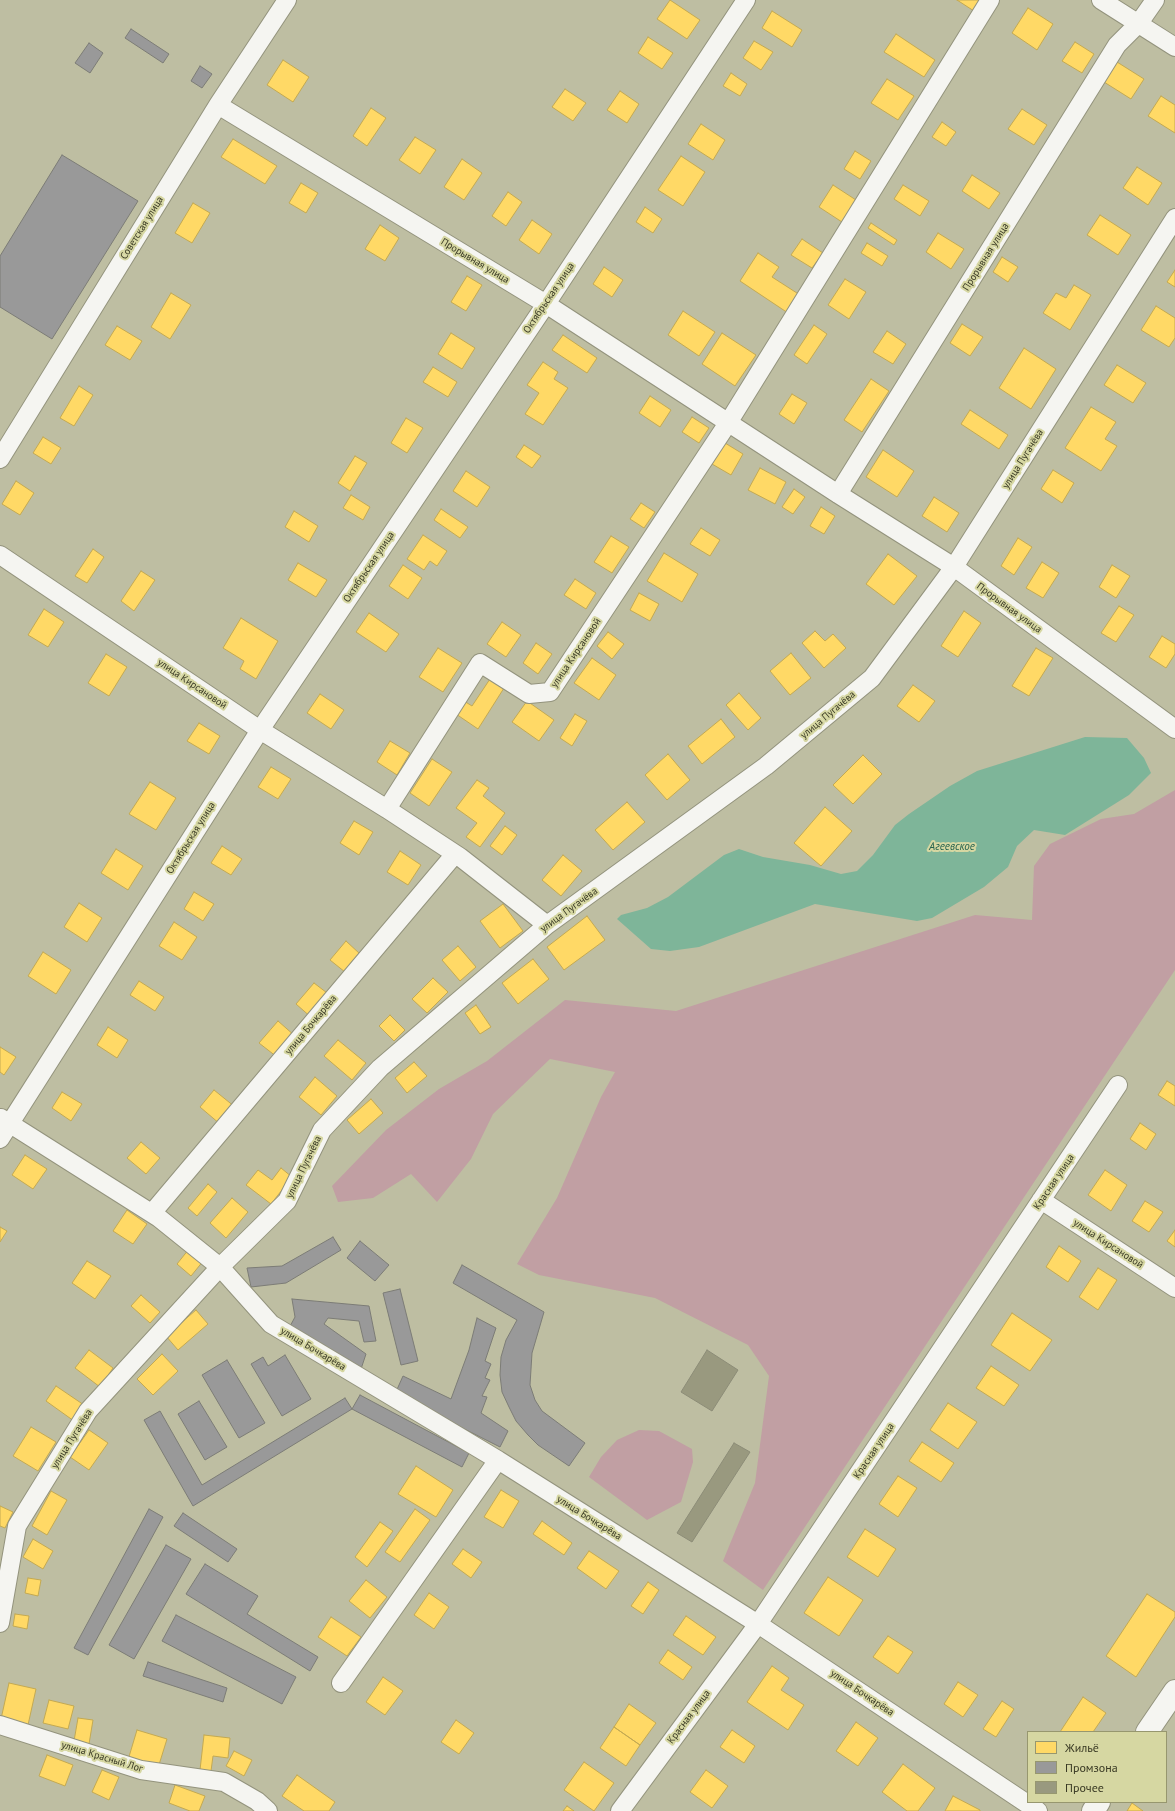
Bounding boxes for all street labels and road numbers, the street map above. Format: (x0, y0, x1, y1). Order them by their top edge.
street label: Советская улица (118, 194, 166, 262)
street label: Прорывная улица (960, 221, 1012, 293)
street label: Прорывная улица (439, 236, 511, 286)
street label: Октябрьская улица (521, 260, 577, 336)
street label: улица Пугачёва (1000, 427, 1046, 491)
street label: Октябрьская улица (341, 529, 397, 605)
street label: Прорывная улица (974, 580, 1044, 636)
street label: улица Кирсановой (548, 616, 604, 690)
street label: улица Кирсановой (155, 656, 229, 712)
street label: улица Пугачёва (798, 689, 858, 741)
street label: Октябрьская улица (164, 800, 218, 876)
street label: улица Пугачёва (538, 885, 600, 935)
street label: улица Бочкарёва (283, 993, 339, 1057)
street label: улица Пугачёва (284, 1134, 324, 1200)
street label: Красная улица (1031, 1152, 1077, 1212)
street label: улица Кирсановой (1071, 1217, 1145, 1271)
street label: улица Бочкарёва (278, 1325, 348, 1373)
street label: улица Пугачёва (49, 1407, 95, 1471)
street label: Красная улица (851, 1421, 897, 1481)
street label: улица Бочкарёва (554, 1493, 624, 1543)
street label: улица Бочкарёва (828, 1667, 896, 1719)
street label: Красная улица (665, 1688, 713, 1746)
street label: улица Красный Лог (60, 1739, 144, 1775)

